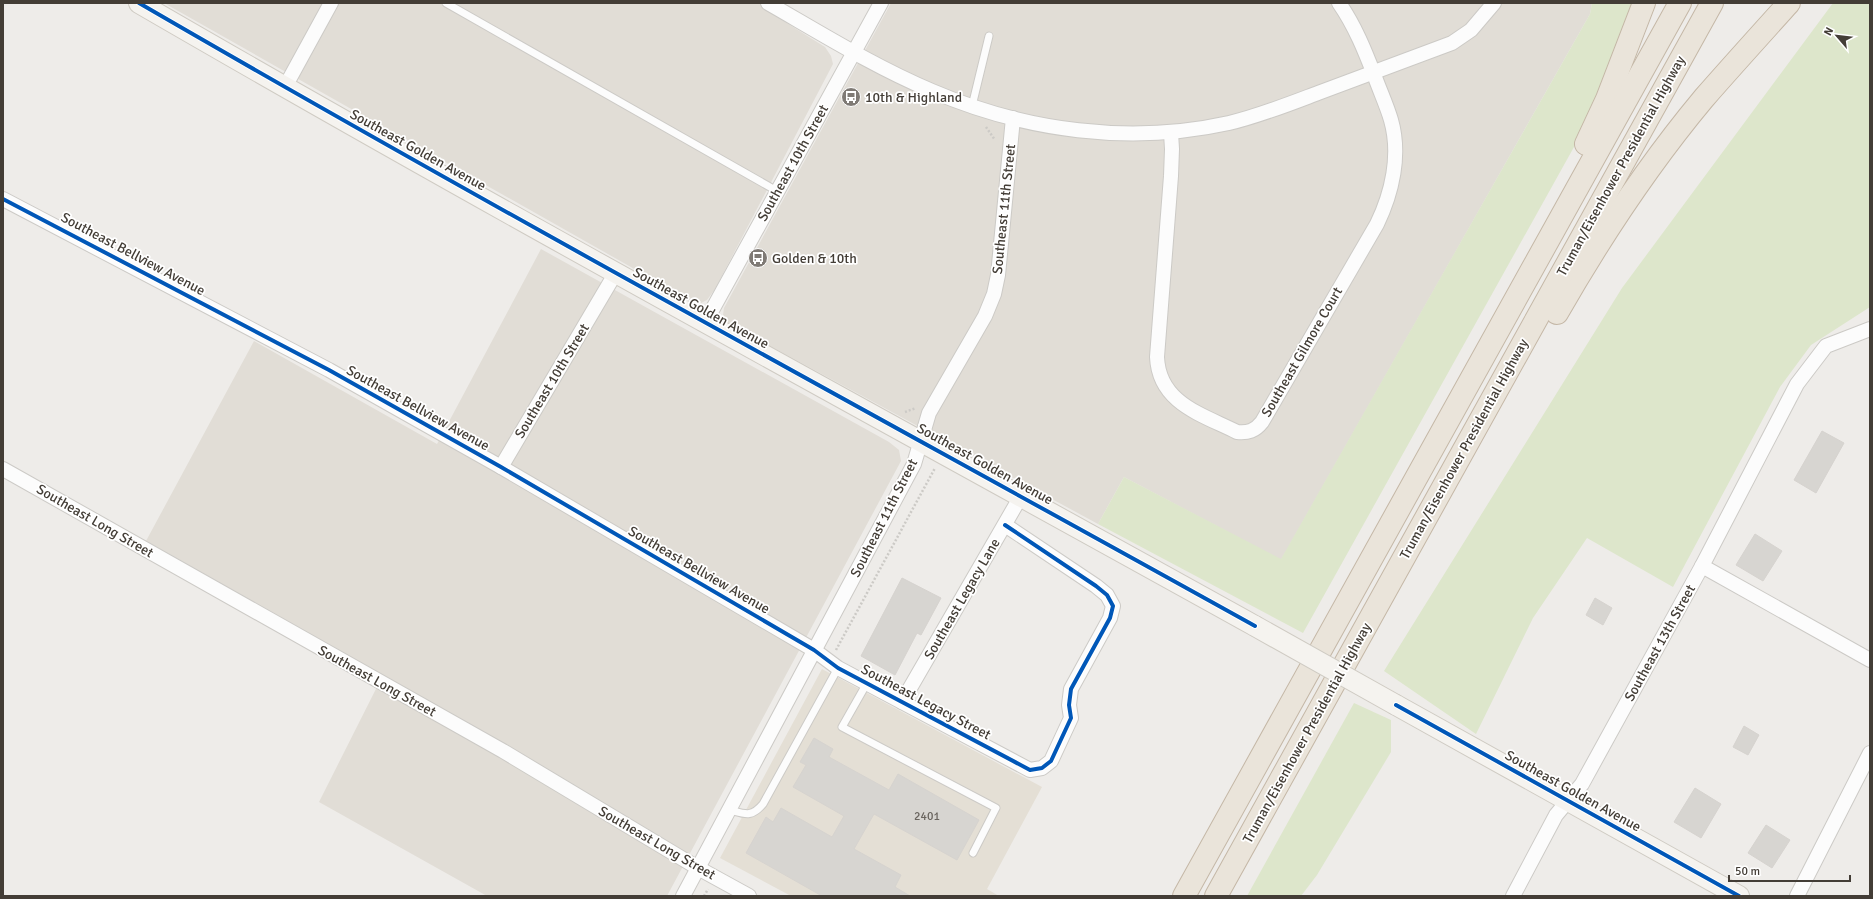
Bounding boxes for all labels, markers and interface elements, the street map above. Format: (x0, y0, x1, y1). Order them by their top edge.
north arrow (1817, 16, 1857, 56)
text: N (1821, 25, 1836, 38)
street label: Truman/Eisenhower Presidential Highway (1553, 52, 1689, 279)
bus stop icon: 10th & Highland (840, 86, 862, 108)
place label: 10th & Highland (865, 89, 962, 106)
street label: Southeast 10th Street (754, 102, 832, 224)
street label: Southeast Golden Avenue (347, 106, 489, 194)
street label: Southeast 11th Street (989, 143, 1019, 275)
street label: Southeast Bellview Avenue (58, 209, 208, 299)
bus stop icon: Golden & 10th (747, 247, 769, 269)
place label: Golden & 10th (772, 250, 857, 267)
street label: Southeast Golden Avenue (630, 264, 772, 352)
street label: Southeast Gilmore Court (1258, 284, 1346, 420)
street label: Southeast 10th Street (511, 321, 593, 441)
street label: Truman/Eisenhower Presidential Highway (1396, 335, 1532, 562)
street label: Southeast Bellview Avenue (344, 362, 492, 454)
street label: Southeast Golden Avenue (914, 420, 1056, 508)
street label: Southeast 11th Street (847, 456, 921, 580)
street label: Southeast Long Street (33, 481, 157, 561)
street label: Southeast Bellview Avenue (625, 522, 773, 618)
street label: Southeast Legacy Lane (920, 535, 1004, 663)
street label: Southeast 13th Street (1621, 582, 1699, 704)
street label: Truman/Eisenhower Presidential Highway (1239, 619, 1375, 846)
street label: Southeast Long Street (315, 642, 439, 721)
street label: Southeast Legacy Street (858, 661, 994, 743)
street label: Southeast Golden Avenue (1502, 747, 1644, 835)
street label: Southeast Long Street (595, 803, 719, 883)
house number: 2401 (914, 809, 940, 824)
scale bar (1729, 857, 1850, 883)
text: 50 m (1735, 864, 1760, 879)

